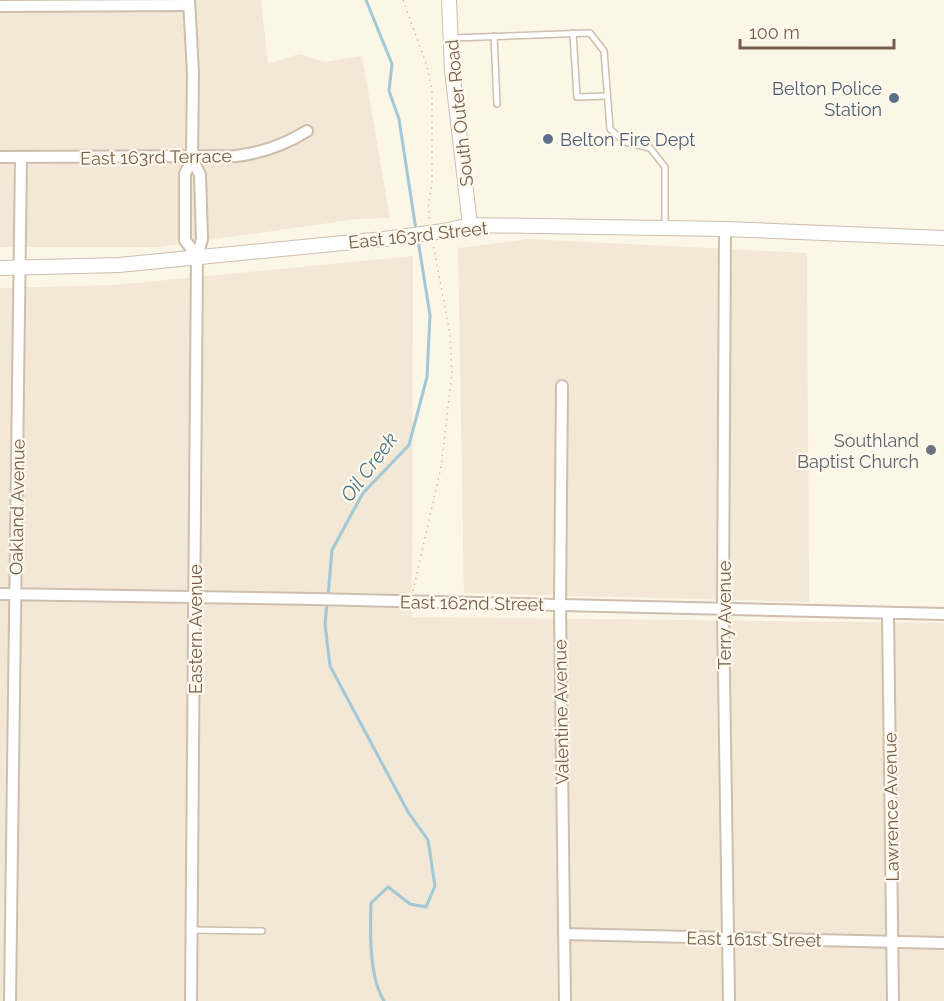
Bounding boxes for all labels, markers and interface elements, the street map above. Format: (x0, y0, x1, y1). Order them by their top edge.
scale bar (740, 12, 894, 50)
text: 100 m (749, 22, 800, 43)
street label: South Outer Road (441, 38, 477, 188)
place label: Belton Police Station (772, 78, 882, 120)
marker: Belton Police Station (887, 91, 901, 105)
place label: Belton Fire Dept (560, 129, 695, 150)
marker: Belton Fire Dept (541, 132, 555, 146)
street label: East 163rd Terrace (80, 145, 233, 169)
street label: East 163rd Street (347, 217, 489, 253)
water label: Oil Creek (335, 428, 403, 506)
place label: Southland Baptist Church (797, 430, 919, 472)
street label: Oakland Avenue (5, 438, 29, 575)
marker: Southland Baptist Church (924, 443, 938, 457)
street label: Terry Avenue (714, 560, 735, 669)
street label: Eastern Avenue (185, 564, 206, 694)
street label: East 162nd Street (400, 591, 544, 615)
street label: Valentine Avenue (549, 639, 573, 785)
street label: Lawrence Avenue (879, 732, 903, 882)
street label: East 161st Street (686, 927, 822, 951)

